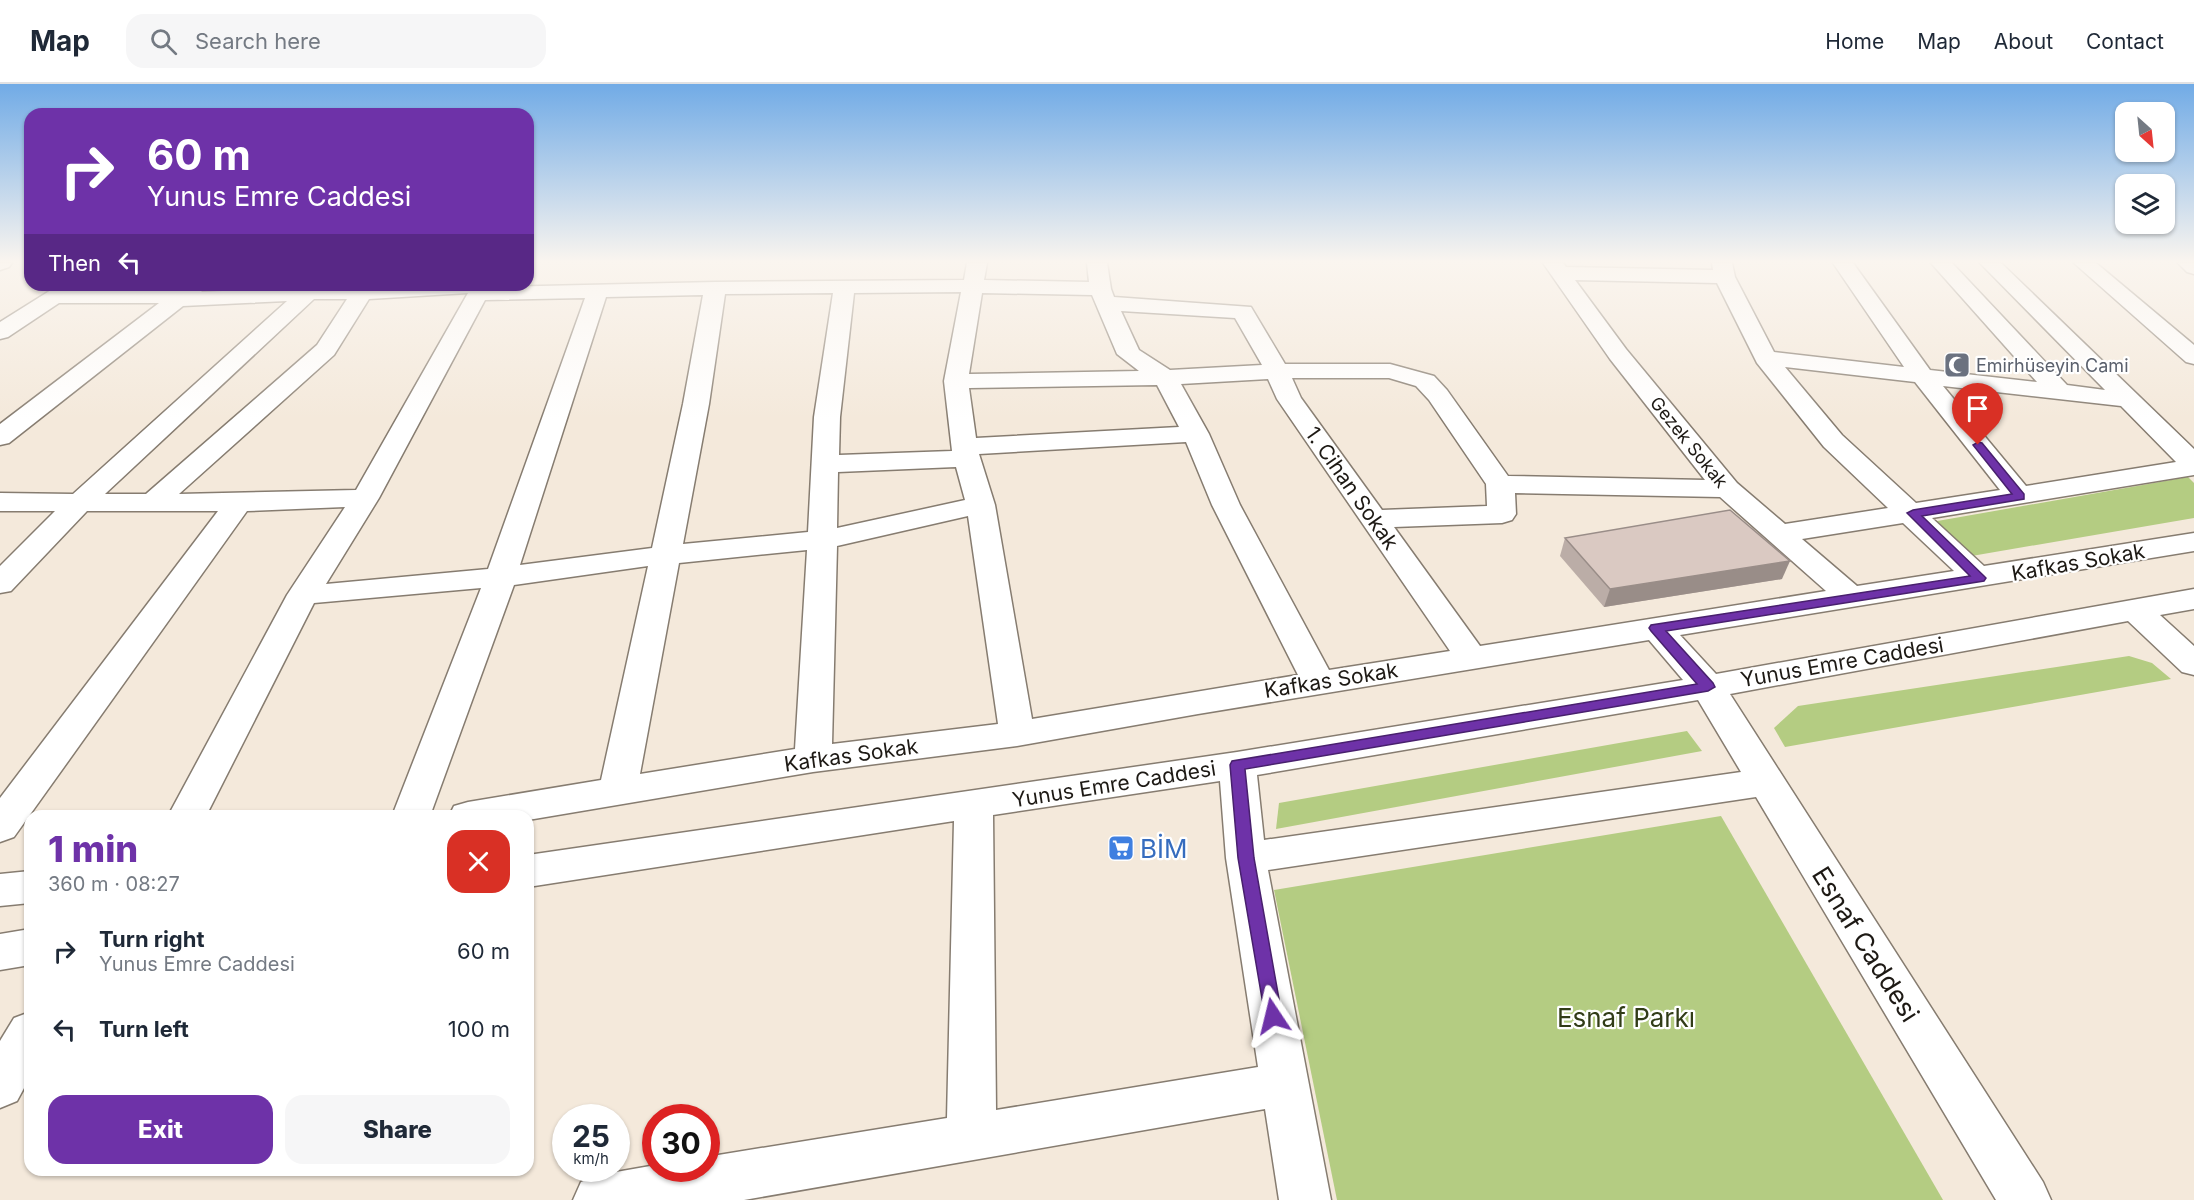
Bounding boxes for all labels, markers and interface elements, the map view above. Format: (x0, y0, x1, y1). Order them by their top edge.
search box (126, 14, 546, 68)
text: Map (30, 24, 90, 58)
icon: search (147, 25, 180, 58)
text: Search here (195, 28, 321, 54)
text: Home (1825, 29, 1884, 54)
text: Map (1917, 29, 1961, 54)
text: About (1994, 29, 2053, 54)
text: Contact (2086, 29, 2164, 54)
north arrow (2115, 102, 2175, 162)
map controls (2115, 102, 2175, 234)
text: 60 m (147, 129, 251, 180)
icon: right (48, 132, 126, 210)
button: layers (2115, 174, 2175, 234)
text: Yunus Emre Caddesi (147, 180, 411, 213)
icon: left (113, 246, 146, 279)
text: Then (48, 250, 101, 276)
mosque icon: Emirhüseyin Cami (1942, 350, 1972, 380)
place label: Emirhüseyin Cami (1976, 355, 2129, 376)
pin (1952, 383, 2003, 445)
street label: Gezek Sokak (1646, 392, 1732, 492)
icon: arrive (1961, 392, 1994, 425)
street label: 1. Cihan Sokak (1300, 422, 1404, 555)
street label: Kafkas Sokak (2009, 538, 2147, 586)
street label: Yunus Emre Caddesi (1739, 632, 1945, 692)
street label: Kafkas Sokak (1262, 657, 1400, 703)
street label: Kafkas Sokak (782, 733, 920, 777)
street label: Yunus Emre Caddesi (1010, 756, 1218, 812)
text: 1 min (48, 827, 138, 871)
button: close (447, 830, 510, 893)
supermarket icon: BİM (1106, 833, 1136, 863)
place label: BİM (1140, 833, 1187, 864)
street label: Esnaf Caddesi (1806, 861, 1926, 1027)
text: 360 m · 08:27 (48, 872, 180, 896)
text: Turn right (99, 926, 205, 952)
icon: right (48, 935, 81, 968)
text: 60 m (457, 938, 510, 964)
text: Yunus Emre Caddesi (99, 952, 295, 976)
position arrow (1241, 984, 1305, 1048)
park label: Esnaf Parkı (1557, 1002, 1695, 1033)
icon: left (48, 1013, 81, 1046)
text: Turn left (99, 1016, 189, 1042)
text: 100 m (448, 1016, 510, 1042)
button: Exit (48, 1095, 273, 1164)
button: Share (285, 1095, 510, 1164)
speed limit sign: 30 (642, 1104, 720, 1182)
text: 25 (572, 1118, 610, 1154)
text: km/h (573, 1149, 609, 1168)

